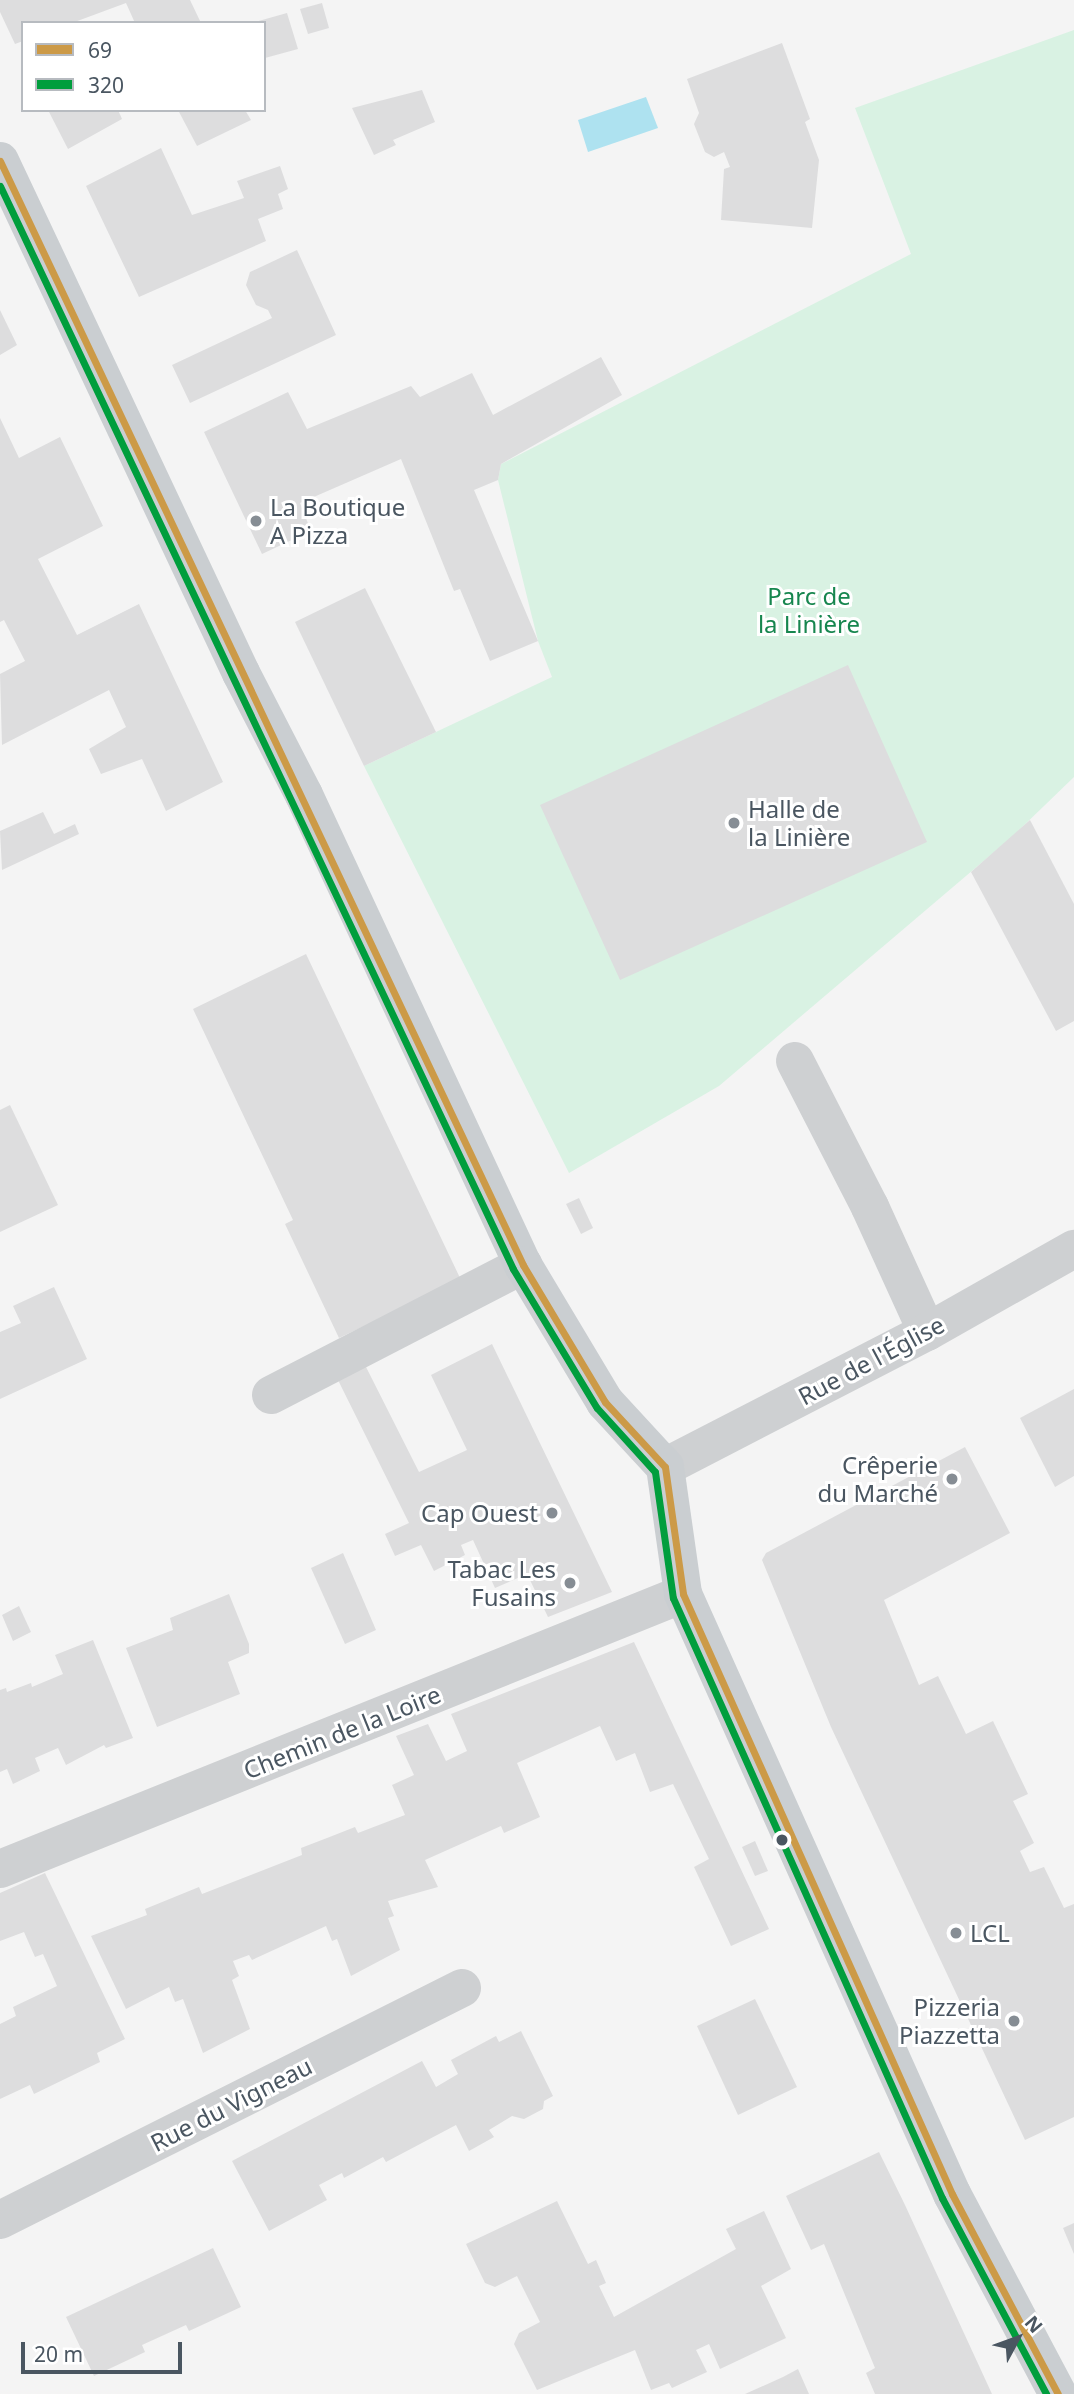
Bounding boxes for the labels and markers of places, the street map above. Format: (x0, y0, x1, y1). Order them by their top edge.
place label: La Boutique A Pizza (270, 493, 405, 549)
marker: La Boutique A Pizza (248, 513, 264, 529)
place label: Halle de la Linière (748, 795, 850, 851)
marker: Halle de la Linière (726, 815, 742, 831)
place label: Crêperie du Marché (818, 1451, 938, 1507)
marker: Crêperie du Marché (944, 1471, 960, 1487)
place label: Cap Ouest (421, 1499, 538, 1527)
marker: Cap Ouest (544, 1505, 560, 1521)
place label: Tabac Les Fusains (448, 1555, 556, 1611)
marker: Tabac Les Fusains (562, 1575, 578, 1591)
unlabelled marker (775, 1833, 789, 1847)
place label: LCL (970, 1919, 1010, 1947)
marker: LCL (948, 1925, 964, 1941)
place label: Pizzeria Piazzetta (899, 1993, 1000, 2049)
marker: Pizzeria Piazzetta (1006, 2013, 1022, 2029)

